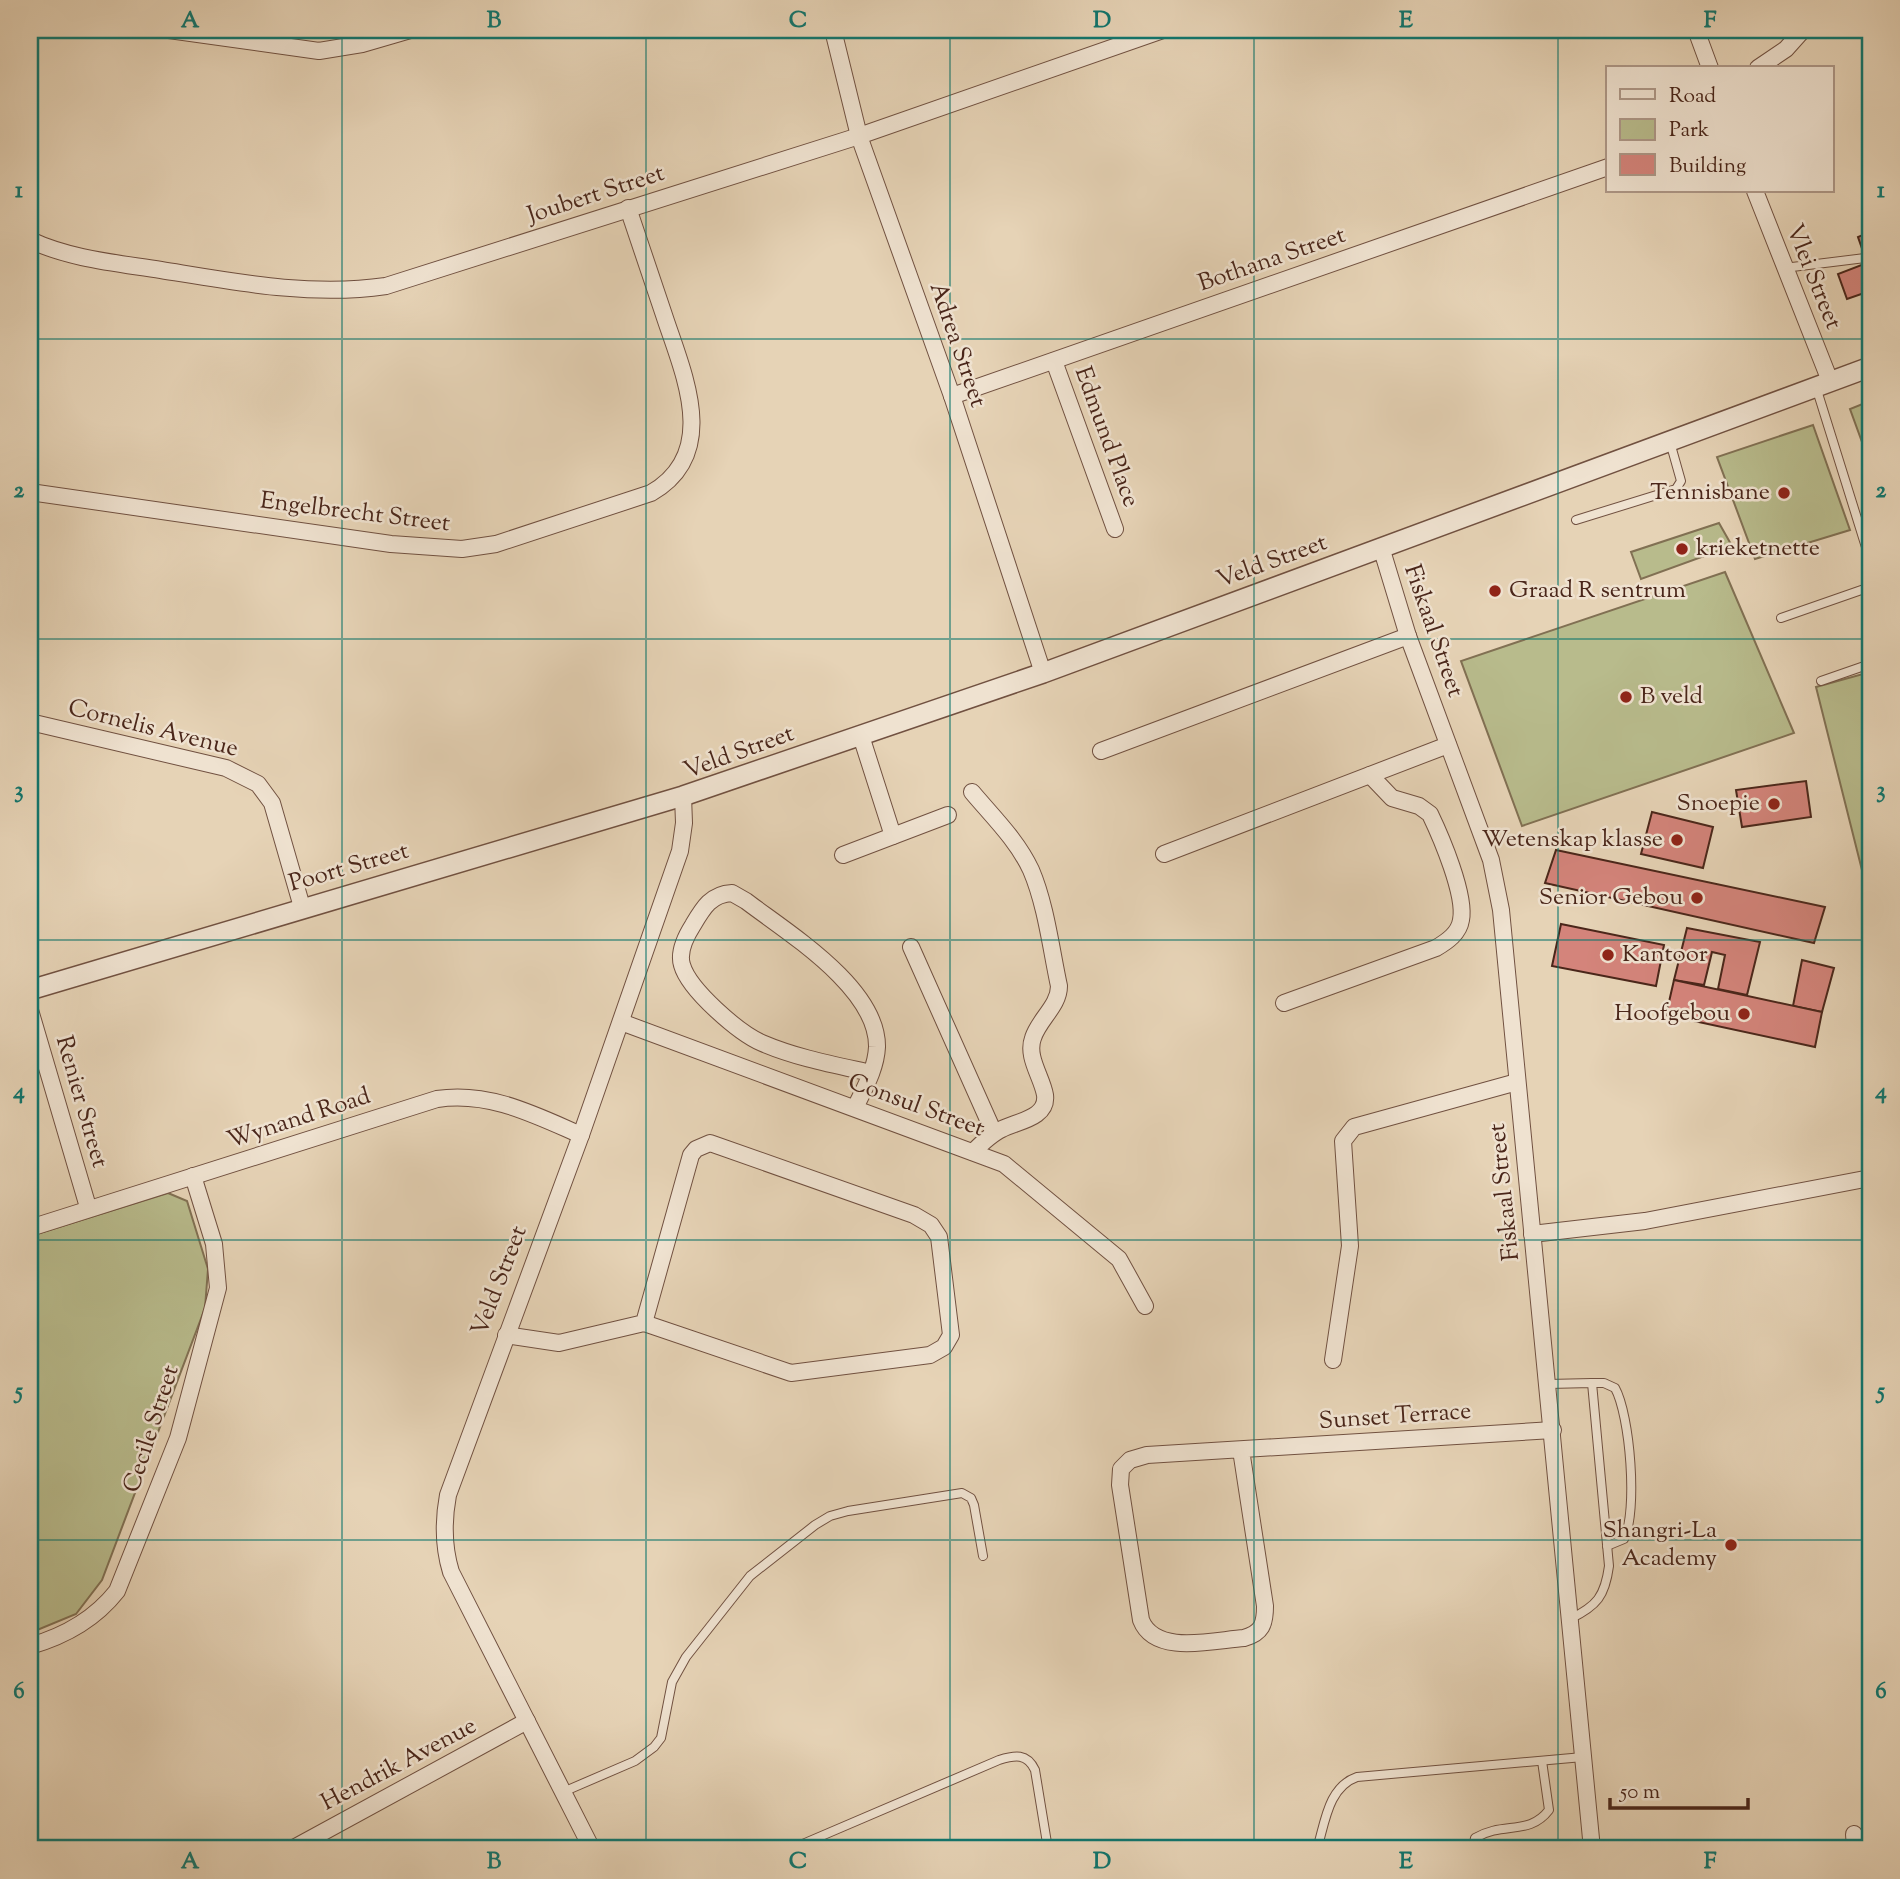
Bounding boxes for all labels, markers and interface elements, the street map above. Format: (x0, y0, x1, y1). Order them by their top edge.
text: A (181, 5, 200, 38)
text: B (487, 5, 502, 38)
text: C (789, 5, 807, 38)
text: D (1093, 5, 1111, 38)
text: E (1399, 5, 1413, 38)
text: F (1704, 5, 1717, 38)
legend (1606, 66, 1834, 192)
text: Road (1669, 82, 1716, 112)
text: Park (1669, 116, 1710, 146)
text: Building (1669, 152, 1746, 182)
street label: Joubert Street (521, 157, 669, 234)
text: 1 (15, 175, 23, 208)
text: 1 (1877, 175, 1885, 208)
street label: Bothana Street (1194, 219, 1350, 301)
street label: Vlei Street (1776, 219, 1850, 335)
street label: Adrea Street (920, 278, 994, 412)
street label: Edmund Place (1065, 362, 1147, 512)
text: 2 (14, 475, 25, 508)
text: 2 (1876, 475, 1887, 508)
place label: Tennisbane (1650, 476, 1770, 510)
street label: Engelbrecht Street (258, 484, 452, 542)
marker: Tennisbane (1776, 485, 1792, 501)
street label: Veld Street (1212, 526, 1332, 598)
place label: krieketnette (1696, 532, 1820, 566)
marker: krieketnette (1674, 541, 1690, 557)
street label: Fiskaal Street (1394, 560, 1472, 702)
place label: Graad R sentrum (1509, 574, 1686, 608)
marker: Graad R sentrum (1487, 583, 1503, 599)
place label: B veld (1640, 680, 1704, 714)
marker: B veld (1618, 689, 1634, 705)
street label: Cornelis Avenue (64, 691, 242, 767)
street label: Veld Street (679, 717, 799, 789)
text: 3 (14, 775, 24, 808)
text: 3 (1876, 775, 1886, 808)
place label: Snoepie (1676, 787, 1760, 821)
marker: Snoepie (1766, 796, 1782, 812)
place label: Wetenskap klasse (1481, 823, 1663, 857)
marker: Wetenskap klasse (1669, 832, 1685, 848)
street label: Poort Street (285, 835, 413, 901)
place label: Senior Gebou (1539, 881, 1683, 915)
marker: Senior Gebou (1689, 890, 1705, 906)
place label: Kantoor (1622, 938, 1708, 972)
marker: Kantoor (1600, 947, 1616, 963)
place label: Hoofgebou (1614, 997, 1730, 1031)
marker: Hoofgebou (1736, 1006, 1752, 1022)
street label: Renier Street (46, 1032, 116, 1172)
street label: Consul Street (843, 1066, 989, 1146)
text: 4 (12, 1076, 25, 1109)
text: 4 (1874, 1076, 1887, 1109)
street label: Wynand Road (223, 1080, 376, 1158)
street label: Fiskaal Street (1481, 1122, 1529, 1262)
street label: Veld Street (463, 1221, 537, 1341)
street label: Cecile Street (115, 1361, 189, 1497)
text: 5 (13, 1376, 23, 1409)
text: 5 (1875, 1376, 1885, 1409)
street label: Sunset Terrace (1318, 1395, 1472, 1439)
place label: Shangri-La Academy (1602, 1514, 1717, 1576)
marker: Shangri-La Academy (1723, 1537, 1739, 1553)
text: 6 (13, 1676, 25, 1709)
text: 6 (1875, 1676, 1887, 1709)
street label: Hendrik Avenue (315, 1710, 483, 1820)
scale bar (1610, 1767, 1748, 1811)
text: 50 m (1619, 1778, 1660, 1808)
text: A (181, 1846, 200, 1879)
text: B (487, 1846, 502, 1879)
text: C (789, 1846, 807, 1879)
text: D (1093, 1846, 1111, 1879)
text: E (1399, 1846, 1413, 1879)
text: F (1704, 1846, 1717, 1879)

